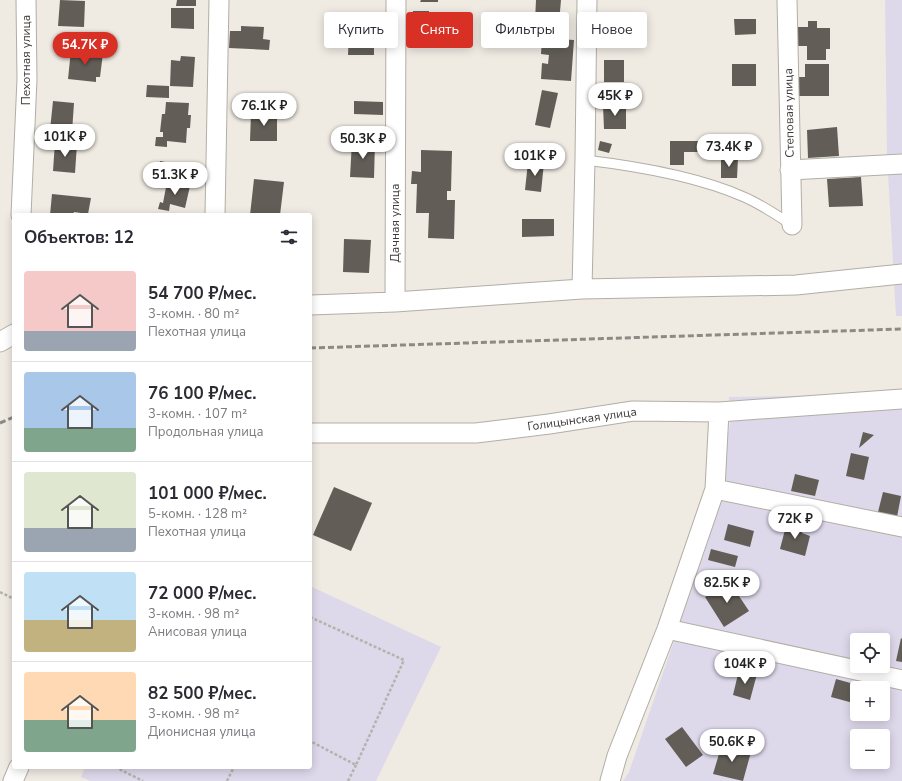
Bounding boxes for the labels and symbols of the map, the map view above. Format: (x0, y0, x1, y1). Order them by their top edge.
street label: Пехотная улица (18, 15, 34, 105)
pin: 54.7K ₽ (48, 32, 122, 66)
street label: Степовая улица (780, 68, 798, 158)
pin: 45K ₽ (587, 83, 643, 117)
pin: 76.1K ₽ (227, 93, 301, 127)
pin: 101K ₽ (32, 124, 98, 158)
pin: 50.3K ₽ (326, 126, 400, 160)
pin: 73.4K ₽ (692, 134, 766, 168)
pin: 101K ₽ (502, 143, 568, 177)
pin: 51.3K ₽ (138, 162, 212, 196)
street label: Дачная улица (387, 184, 403, 262)
street label: Голицынская улица (526, 403, 638, 435)
pin: 72K ₽ (767, 506, 823, 540)
pin: 82.5K ₽ (690, 570, 764, 604)
pin: 104K ₽ (712, 651, 778, 685)
pin: 50.6K ₽ (695, 729, 769, 763)

